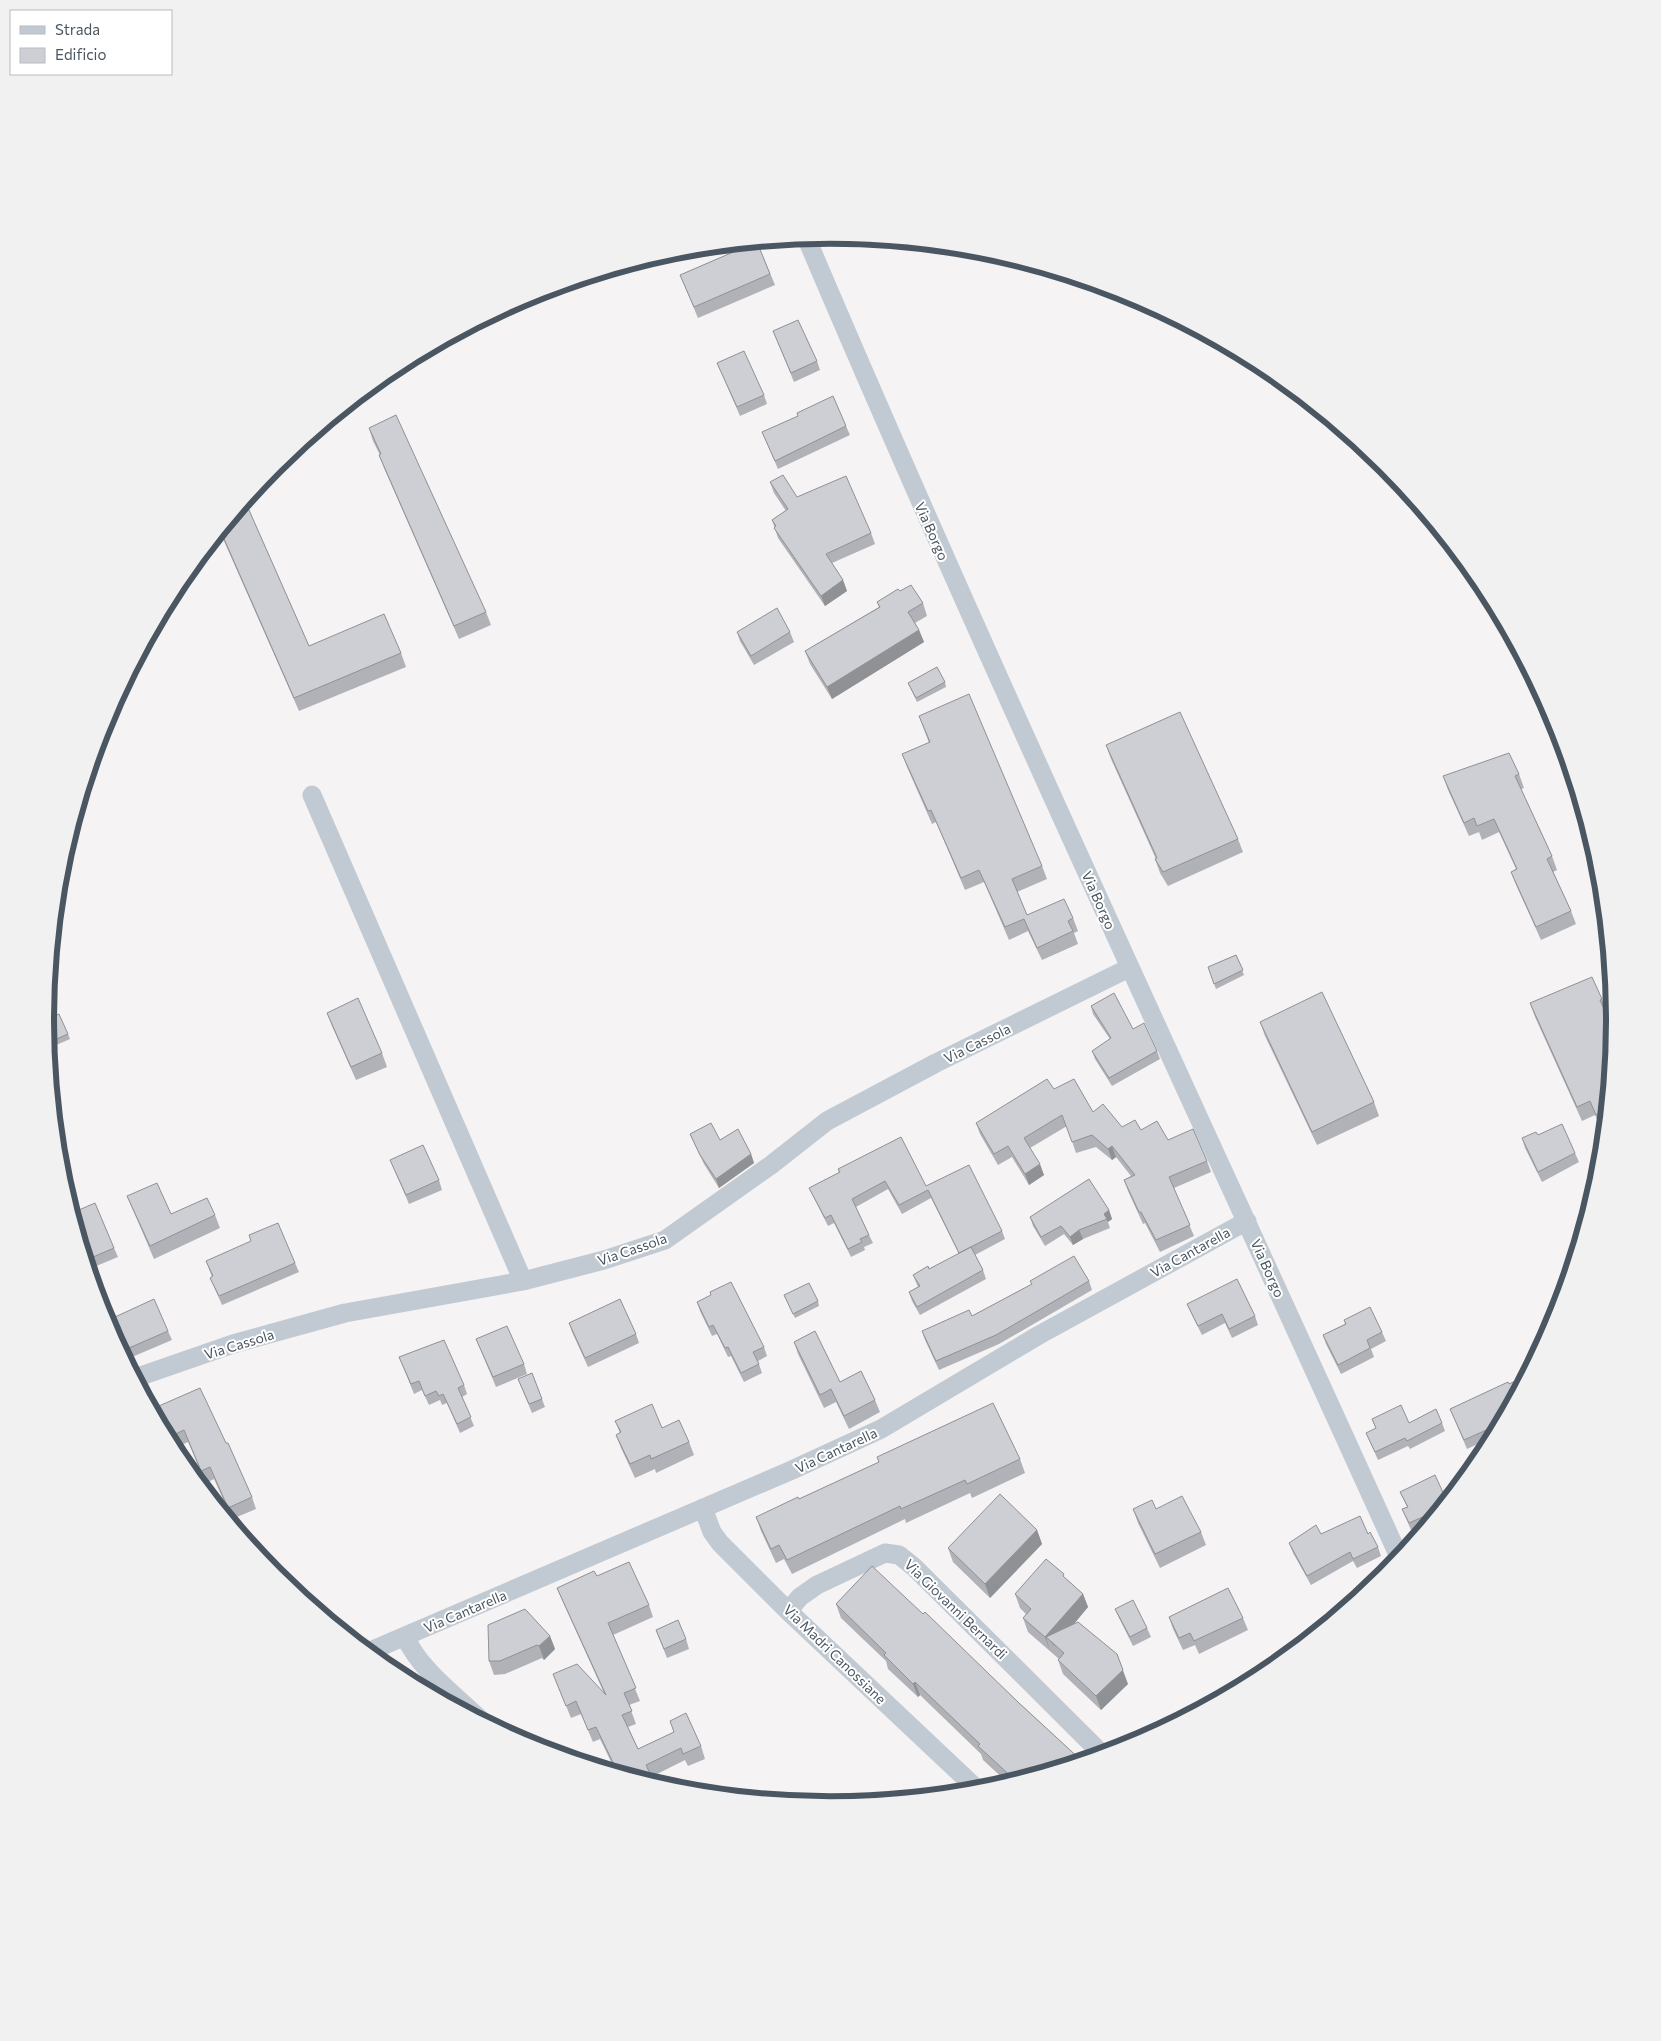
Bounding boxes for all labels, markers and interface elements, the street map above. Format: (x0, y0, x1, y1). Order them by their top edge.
legend (10, 10, 172, 75)
text: Strada (55, 20, 100, 38)
text: Edificio (55, 45, 106, 63)
street label: Via Borgo (912, 499, 952, 563)
street label: Via Borgo (1079, 868, 1119, 932)
street label: Via Cassola (941, 1020, 1013, 1066)
street label: Via Cantarella (1147, 1223, 1233, 1281)
street label: Via Cassola (595, 1229, 669, 1269)
street label: Via Borgo (1248, 1236, 1288, 1300)
street label: Via Cassola (202, 1325, 276, 1363)
street label: Via Cantarella (792, 1424, 880, 1476)
street label: Via Giovanni Bernardi (901, 1556, 1011, 1662)
street label: Via Cantarella (421, 1586, 509, 1636)
street label: Via Madri Canossiane (780, 1601, 890, 1707)

